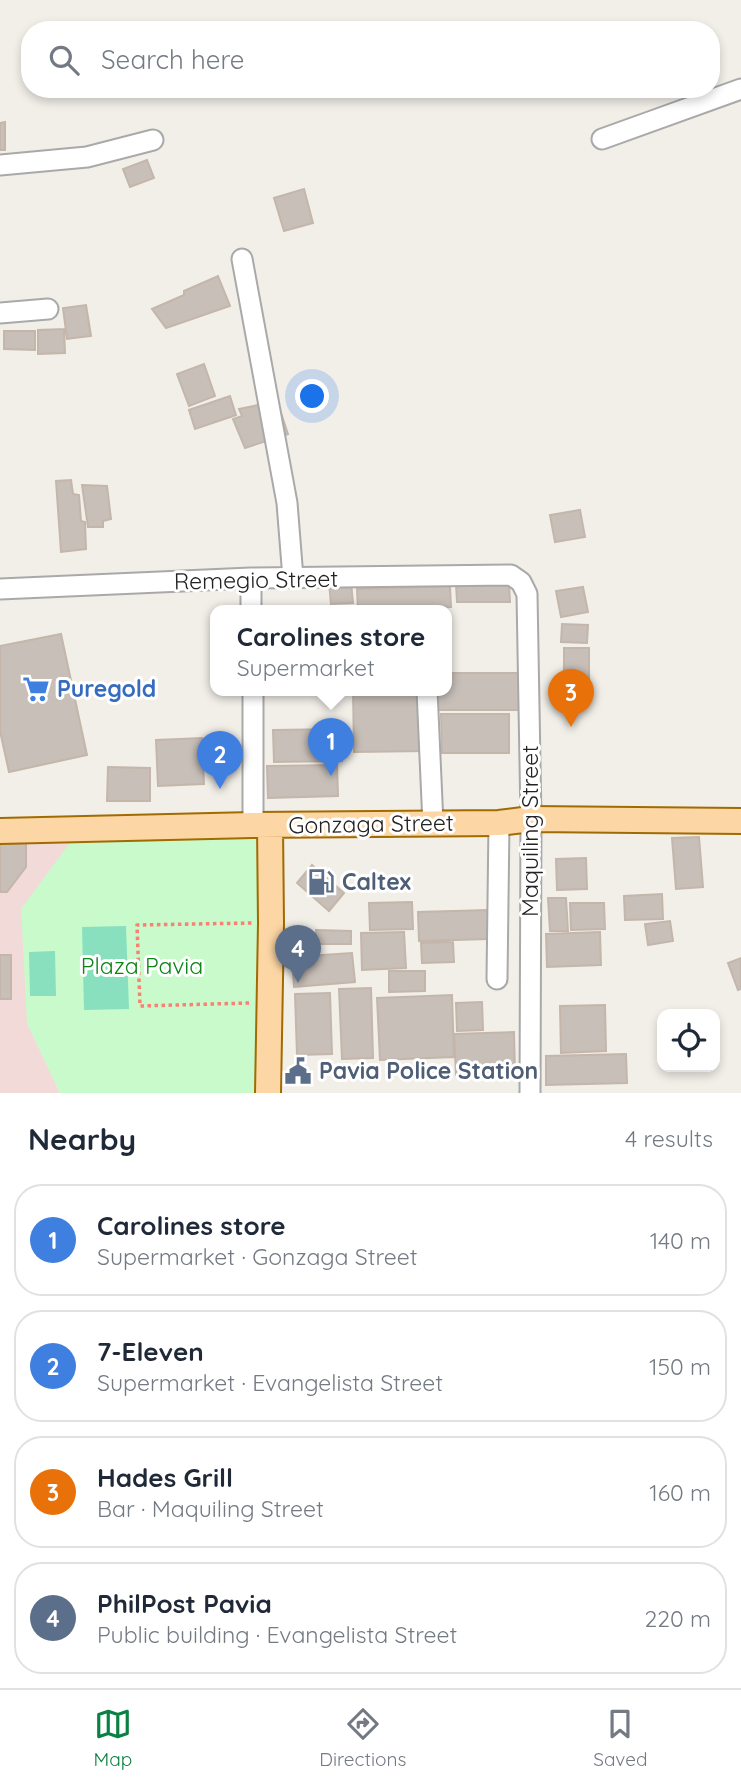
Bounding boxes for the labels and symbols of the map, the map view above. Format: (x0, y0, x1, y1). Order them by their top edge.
your location (295, 379, 329, 413)
street label: Remegio Street (174, 564, 339, 595)
pin: 3 (548, 669, 594, 727)
supermarket icon: Puregold (21, 674, 51, 704)
place label: Puregold (57, 674, 156, 703)
pin: 1 (308, 718, 354, 776)
pin: 2 (197, 731, 243, 789)
street label: Maquiling Street (515, 745, 544, 917)
street label: Gonzaga Street (288, 808, 454, 839)
fuel station icon: Caltex (306, 867, 336, 897)
place label: Caltex (342, 867, 411, 896)
pin: 4 (275, 925, 321, 983)
park label: Plaza Pavia (81, 951, 203, 980)
public building icon: Pavia Police Station (283, 1056, 313, 1086)
place label: Pavia Police Station (319, 1056, 538, 1085)

